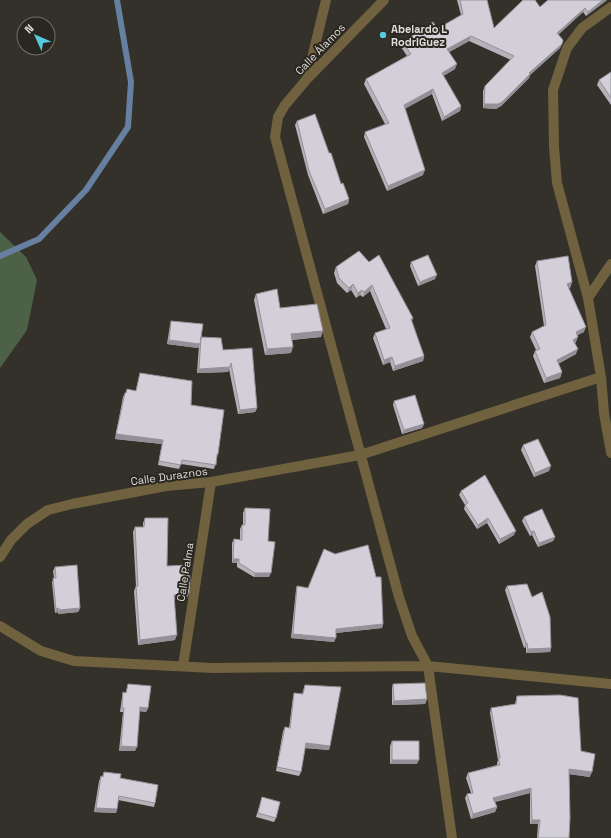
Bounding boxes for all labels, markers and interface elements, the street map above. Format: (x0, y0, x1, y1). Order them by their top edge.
north arrow (16, 16, 56, 56)
street label: Calle Álamos (292, 20, 348, 78)
text: N (21, 21, 36, 36)
place label: Abelardo L RodriGuez (391, 22, 447, 49)
marker: Abelardo L RodriGuez (378, 30, 388, 40)
street label: Calle Duraznos (130, 464, 209, 488)
street label: Calle Palma (173, 541, 197, 602)

